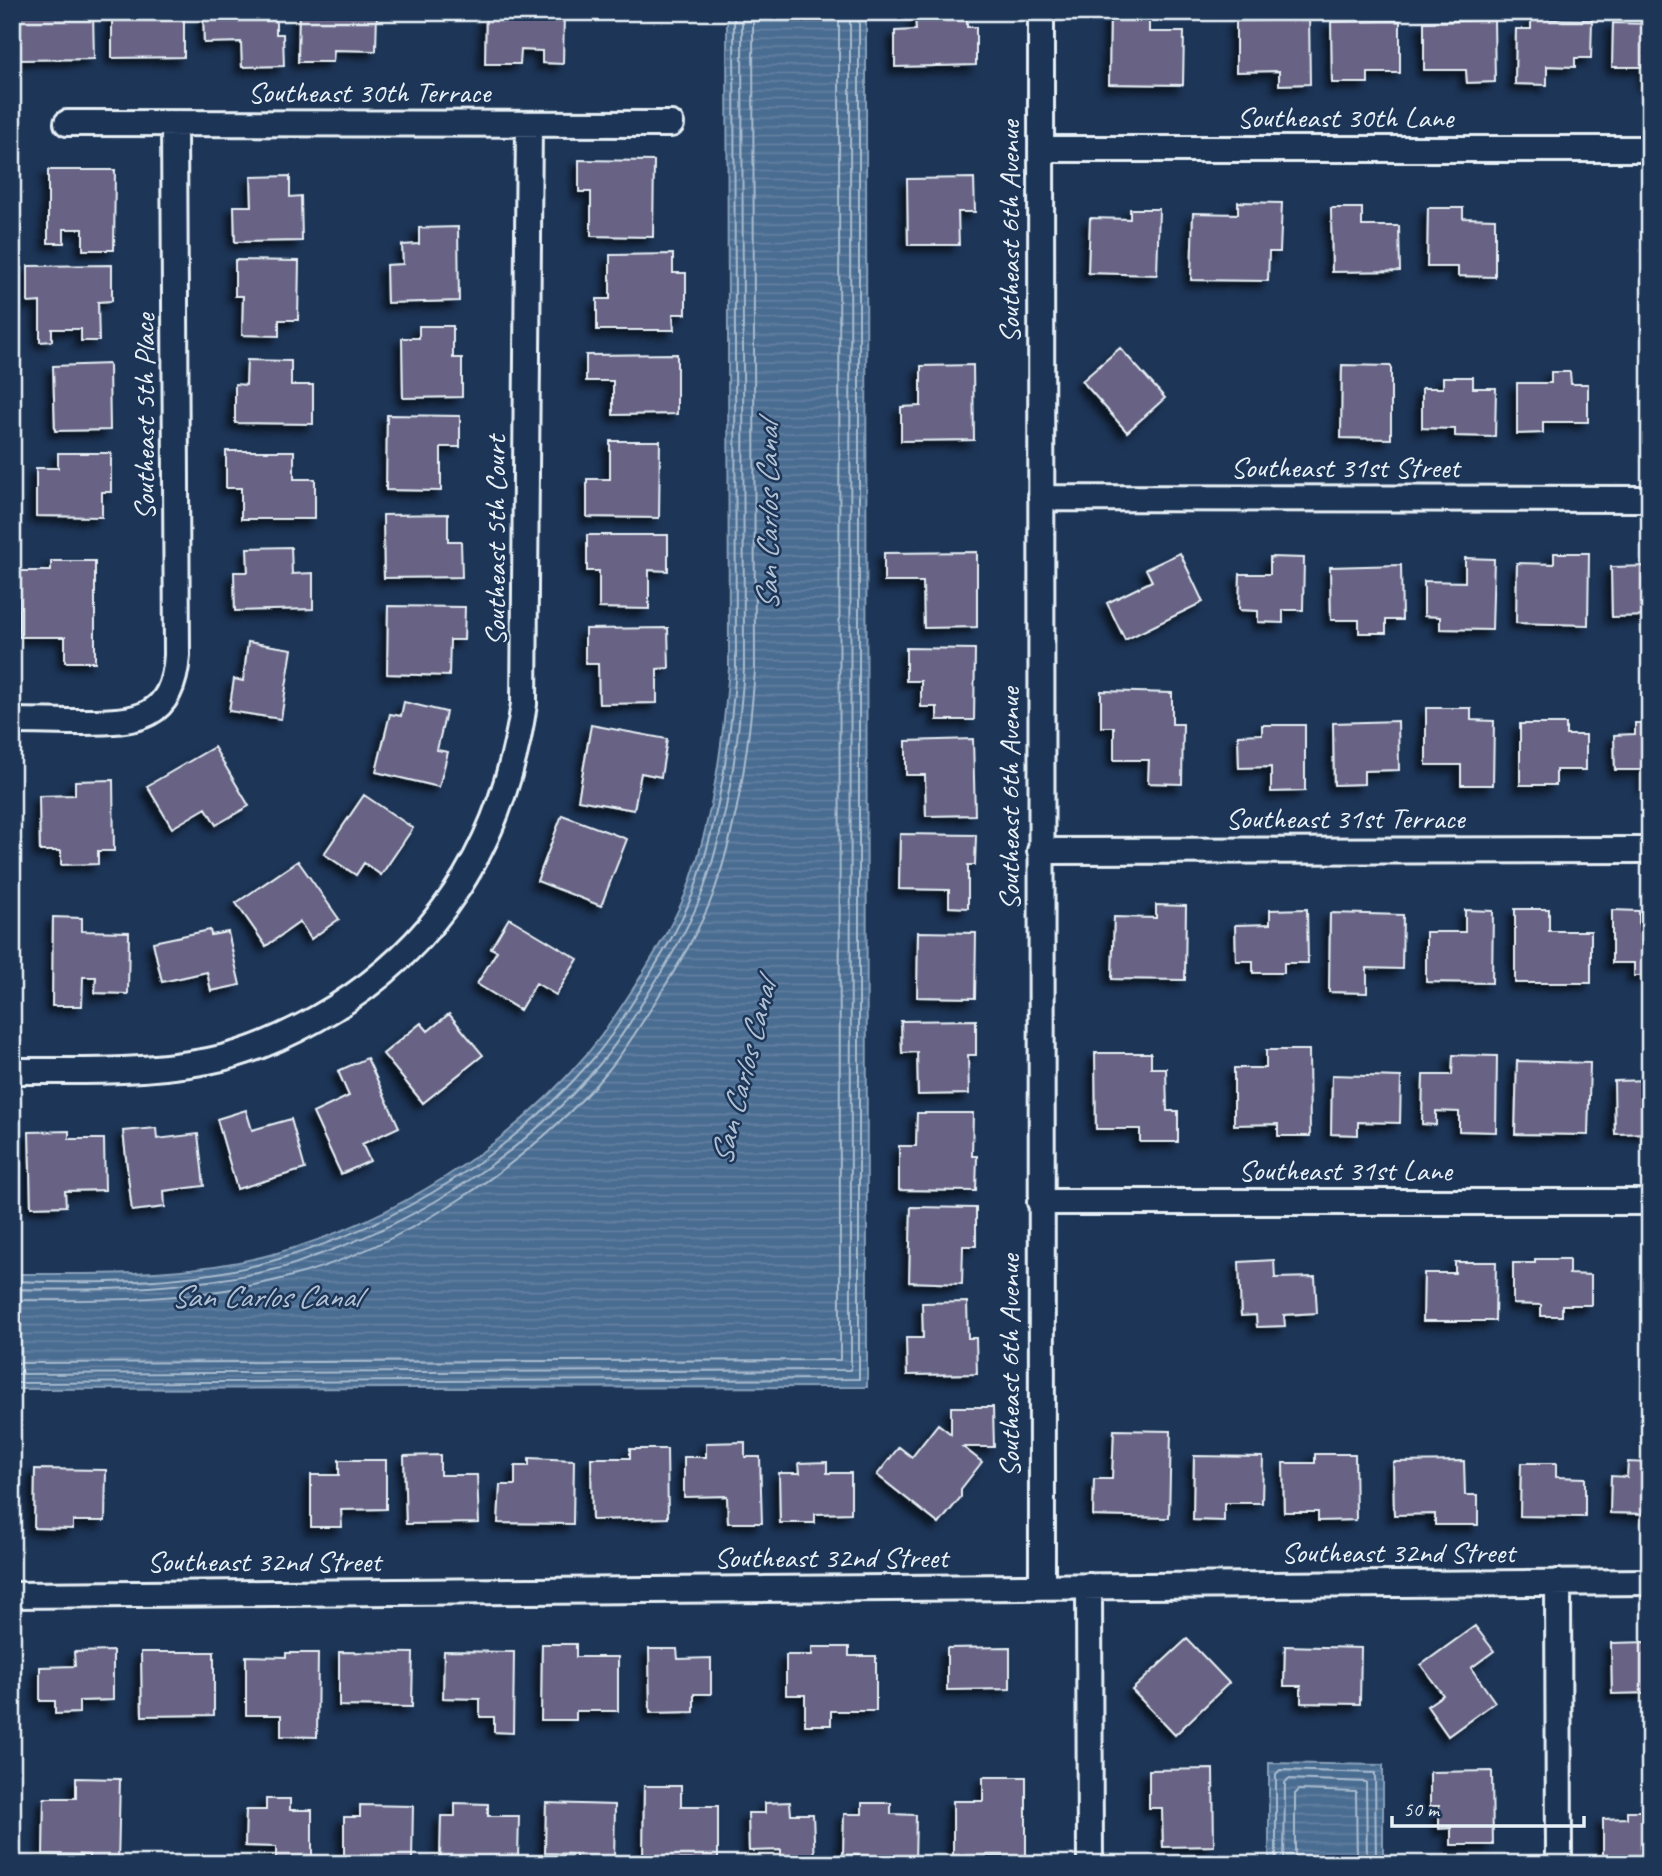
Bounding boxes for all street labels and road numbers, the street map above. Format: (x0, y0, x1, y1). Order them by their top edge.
street label: Southeast 30th Terrace (248, 73, 492, 111)
street label: Southeast 30th Lane (1237, 98, 1456, 136)
street label: Southeast 6th Avenue (990, 118, 1028, 344)
street label: Southeast 5th Place (125, 311, 163, 520)
street label: Southeast 5th Court (476, 433, 514, 646)
street label: Southeast 31st Street (1231, 448, 1463, 486)
street label: Southeast 6th Avenue (990, 685, 1028, 911)
street label: Southeast 31st Terrace (1226, 799, 1467, 837)
street label: Southeast 31st Lane (1238, 1151, 1454, 1189)
street label: Southeast 6th Avenue (990, 1252, 1028, 1478)
street label: Southeast 32nd Street (1281, 1533, 1518, 1571)
street label: Southeast 32nd Street (714, 1538, 951, 1576)
street label: Southeast 32nd Street (147, 1542, 384, 1580)

